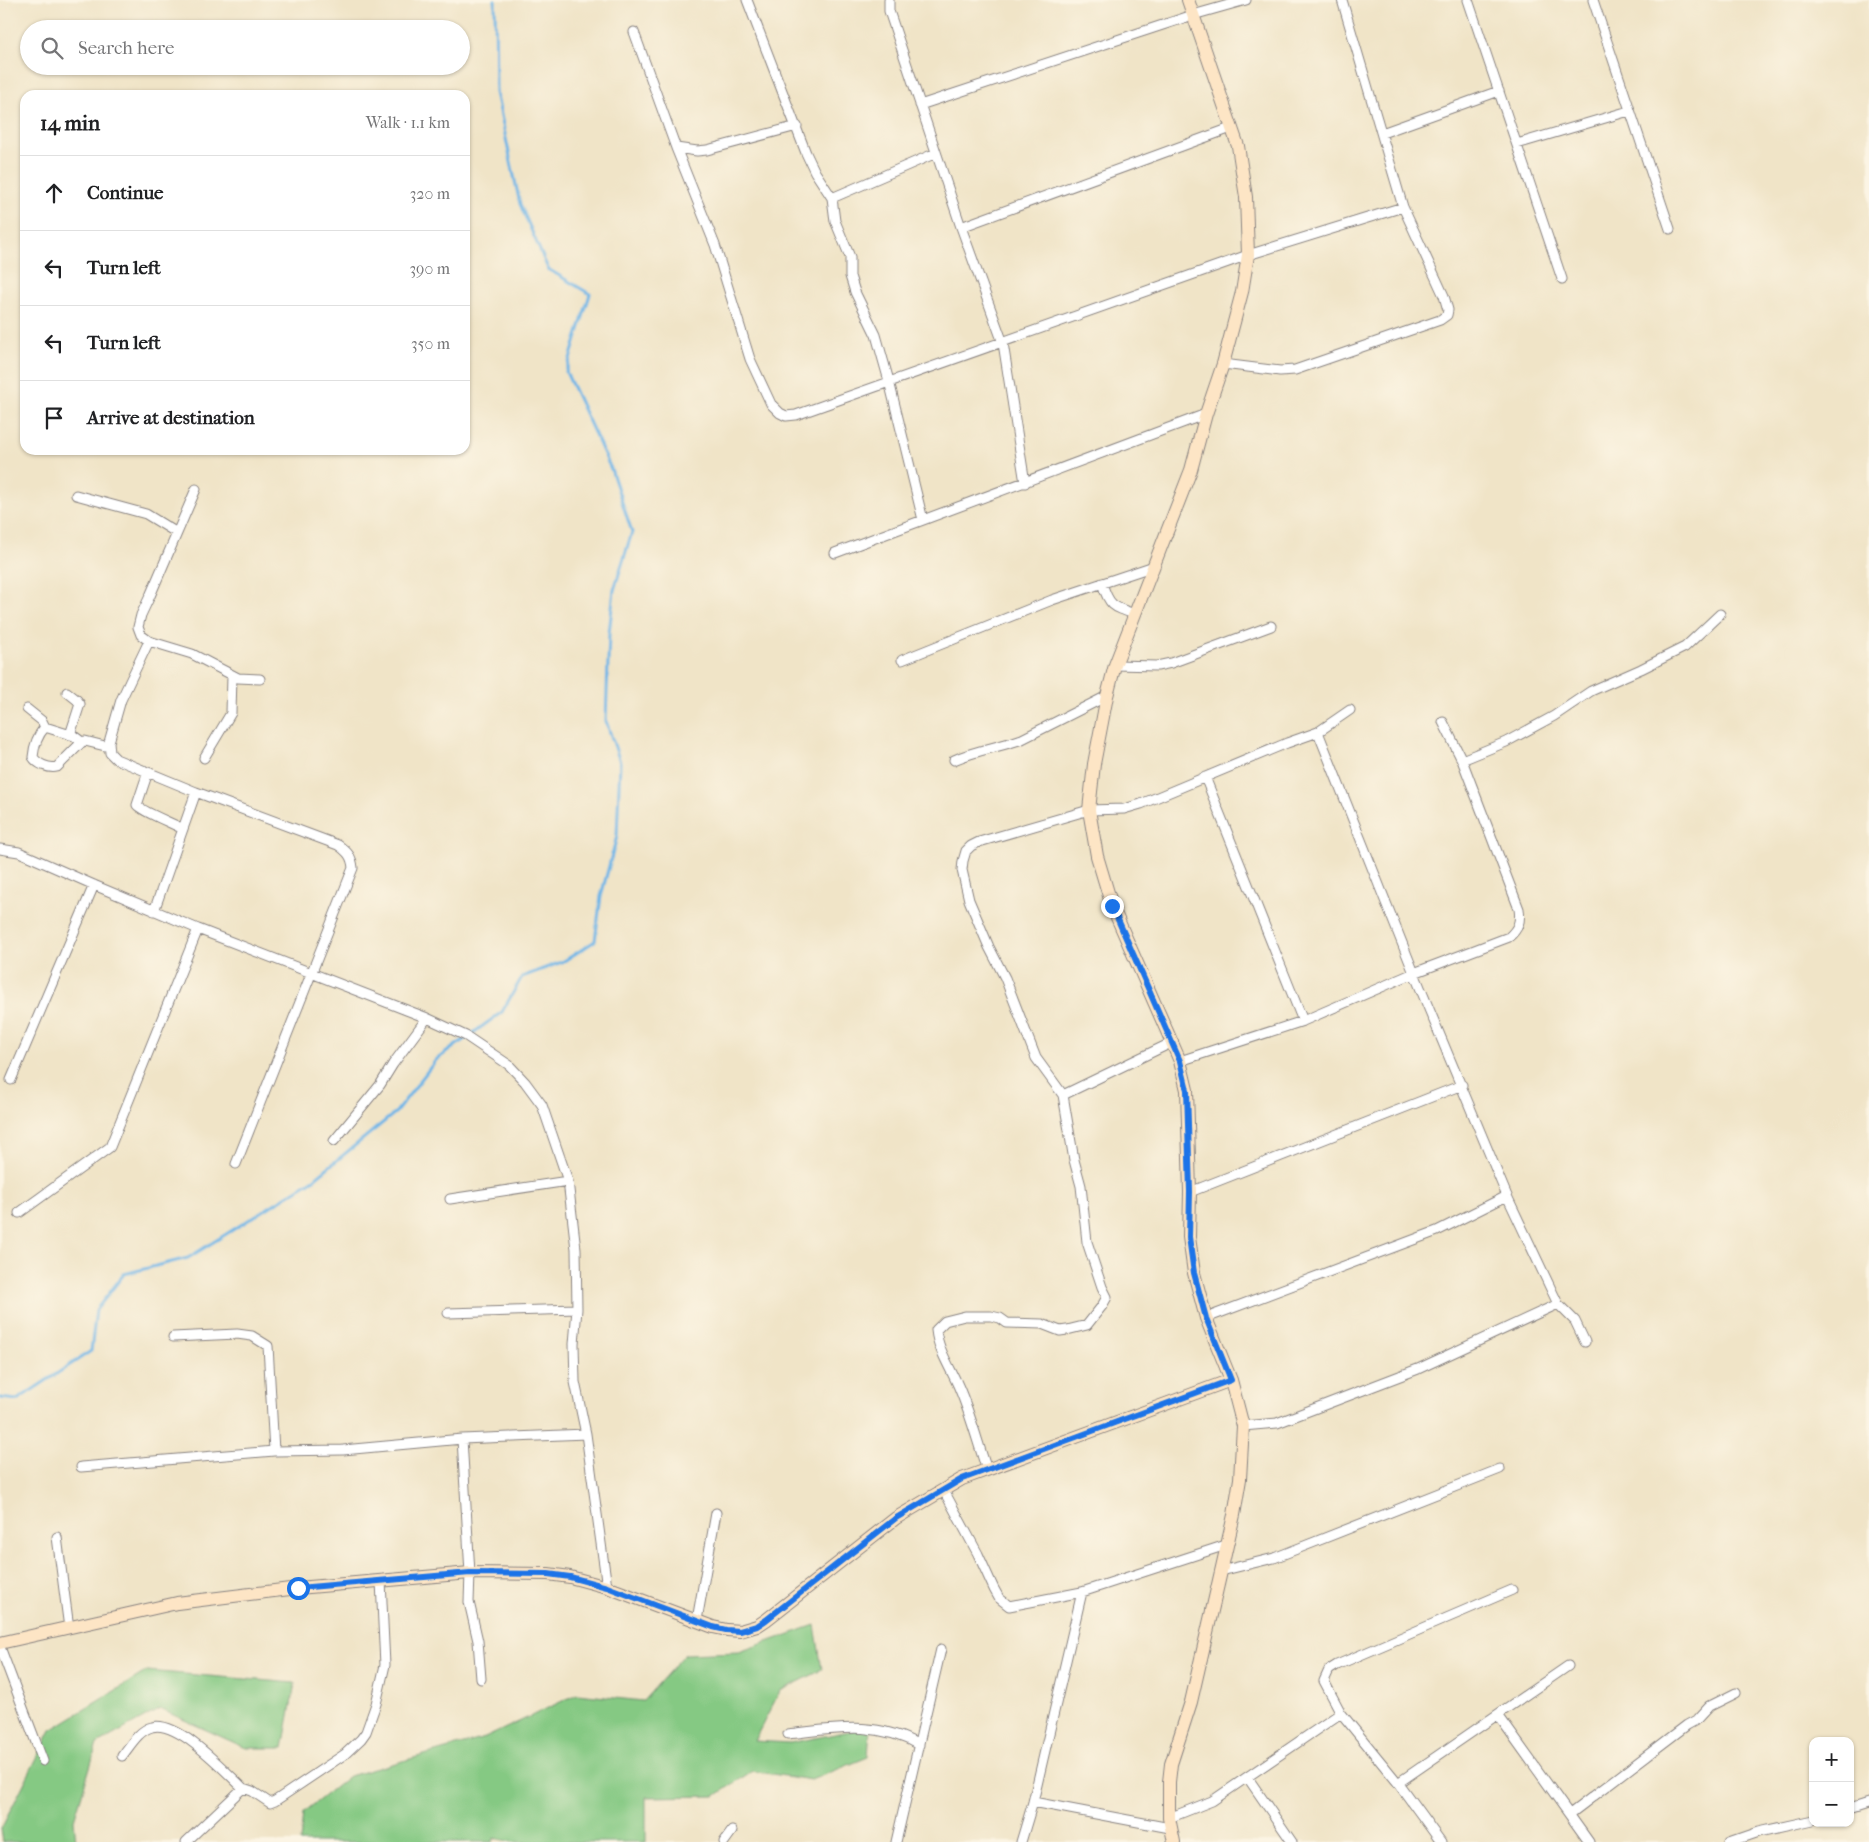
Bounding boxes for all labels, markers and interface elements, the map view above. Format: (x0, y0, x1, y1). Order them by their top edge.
search box (20, 20, 470, 75)
icon: search (38, 34, 66, 62)
text: Search here (78, 37, 174, 59)
text: 14 min (40, 111, 100, 135)
text: Walk · 1.1 km (366, 113, 450, 132)
icon: ahead (40, 179, 68, 207)
text: Continue (87, 182, 163, 204)
text: 320 m (410, 184, 450, 203)
icon: left (40, 254, 68, 282)
text: Turn left (87, 257, 161, 279)
text: 390 m (409, 259, 450, 278)
icon: left (40, 329, 68, 357)
text: Turn left (87, 332, 161, 354)
text: 350 m (411, 334, 450, 353)
icon: arrive (40, 404, 68, 432)
text: Arrive at destination (87, 407, 255, 429)
route end (1101, 895, 1124, 918)
route start (287, 1577, 310, 1600)
map controls (1809, 1737, 1854, 1827)
button: + (1809, 1737, 1854, 1782)
button: − (1809, 1782, 1854, 1827)

